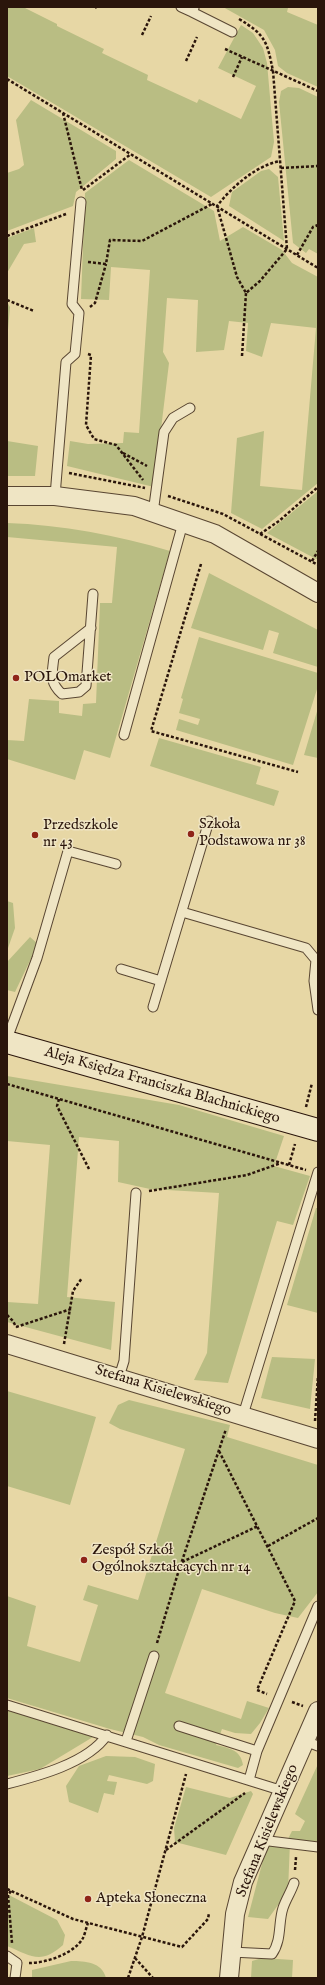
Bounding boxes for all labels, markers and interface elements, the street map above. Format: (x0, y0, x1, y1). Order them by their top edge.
place label: POLOmarket (24, 669, 111, 687)
marker: POLOmarket (11, 673, 21, 683)
place label: Szkoła Podstawowa nr 38 (199, 816, 306, 851)
place label: Przedszkole nr 43 (43, 817, 118, 852)
marker: Szkoła Podstawowa nr 38 (186, 829, 196, 839)
marker: Przedszkole nr 43 (30, 830, 40, 840)
street label: Aleja Księdza Franciszka Blachnickiego (42, 1044, 282, 1128)
street label: Stefana Kisielewskiego (93, 1362, 233, 1420)
place label: Zespół Szkół Ogólnokształcących nr 14 (92, 1542, 251, 1577)
marker: Zespół Szkół Ogólnokształcących nr 14 (79, 1555, 89, 1565)
street label: Stefana Kisielewskiego (233, 1762, 303, 1900)
place label: Apteka Słoneczna (96, 1890, 207, 1908)
marker: Apteka Słoneczna (83, 1894, 93, 1904)

